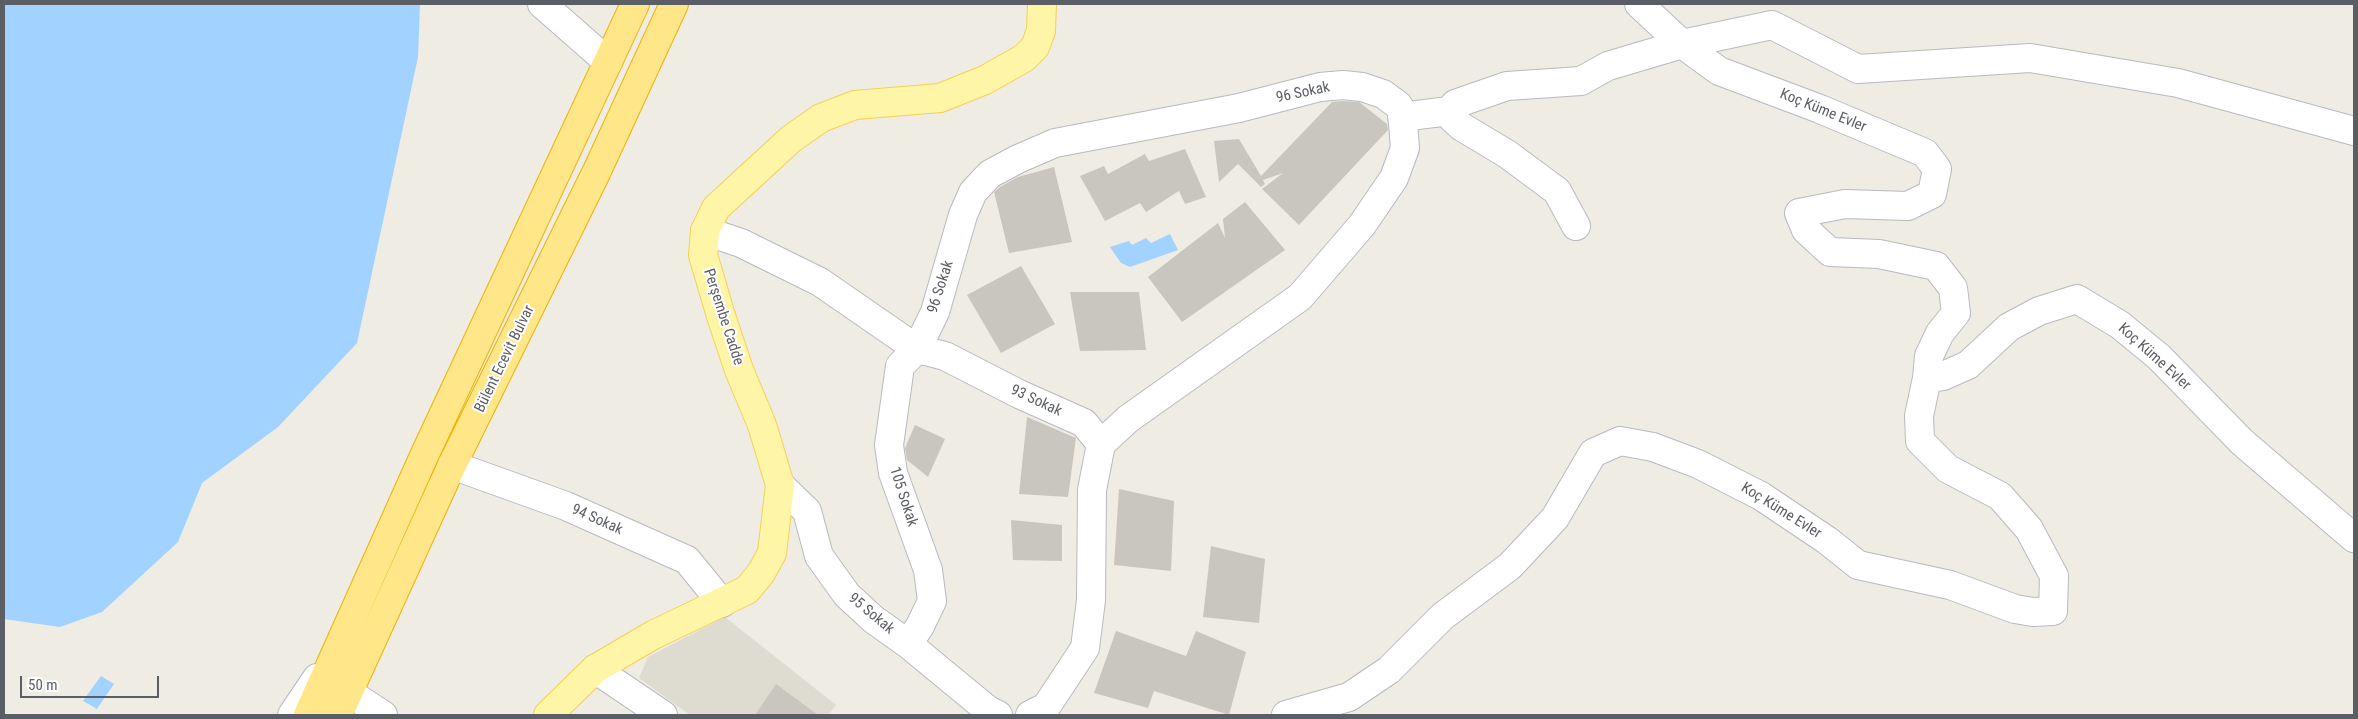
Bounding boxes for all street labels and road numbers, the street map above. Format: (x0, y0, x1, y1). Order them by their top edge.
street label: 96 Sokak (1275, 79, 1331, 107)
street label: Koç Küme Evler (1777, 85, 1869, 137)
street label: 96 Sokak (924, 258, 958, 316)
street label: Perşembe Cadde (699, 266, 747, 368)
street label: Bülent Ecevit Bulvar (471, 303, 539, 415)
street label: Koç Küme Evler (2114, 320, 2194, 394)
street label: 93 Sokak (1008, 381, 1064, 421)
street label: 105 Sokak (885, 465, 921, 529)
street label: Koç Küme Evler (1737, 479, 1825, 543)
street label: 94 Sokak (569, 501, 625, 539)
street label: 95 Sokak (844, 590, 898, 638)

